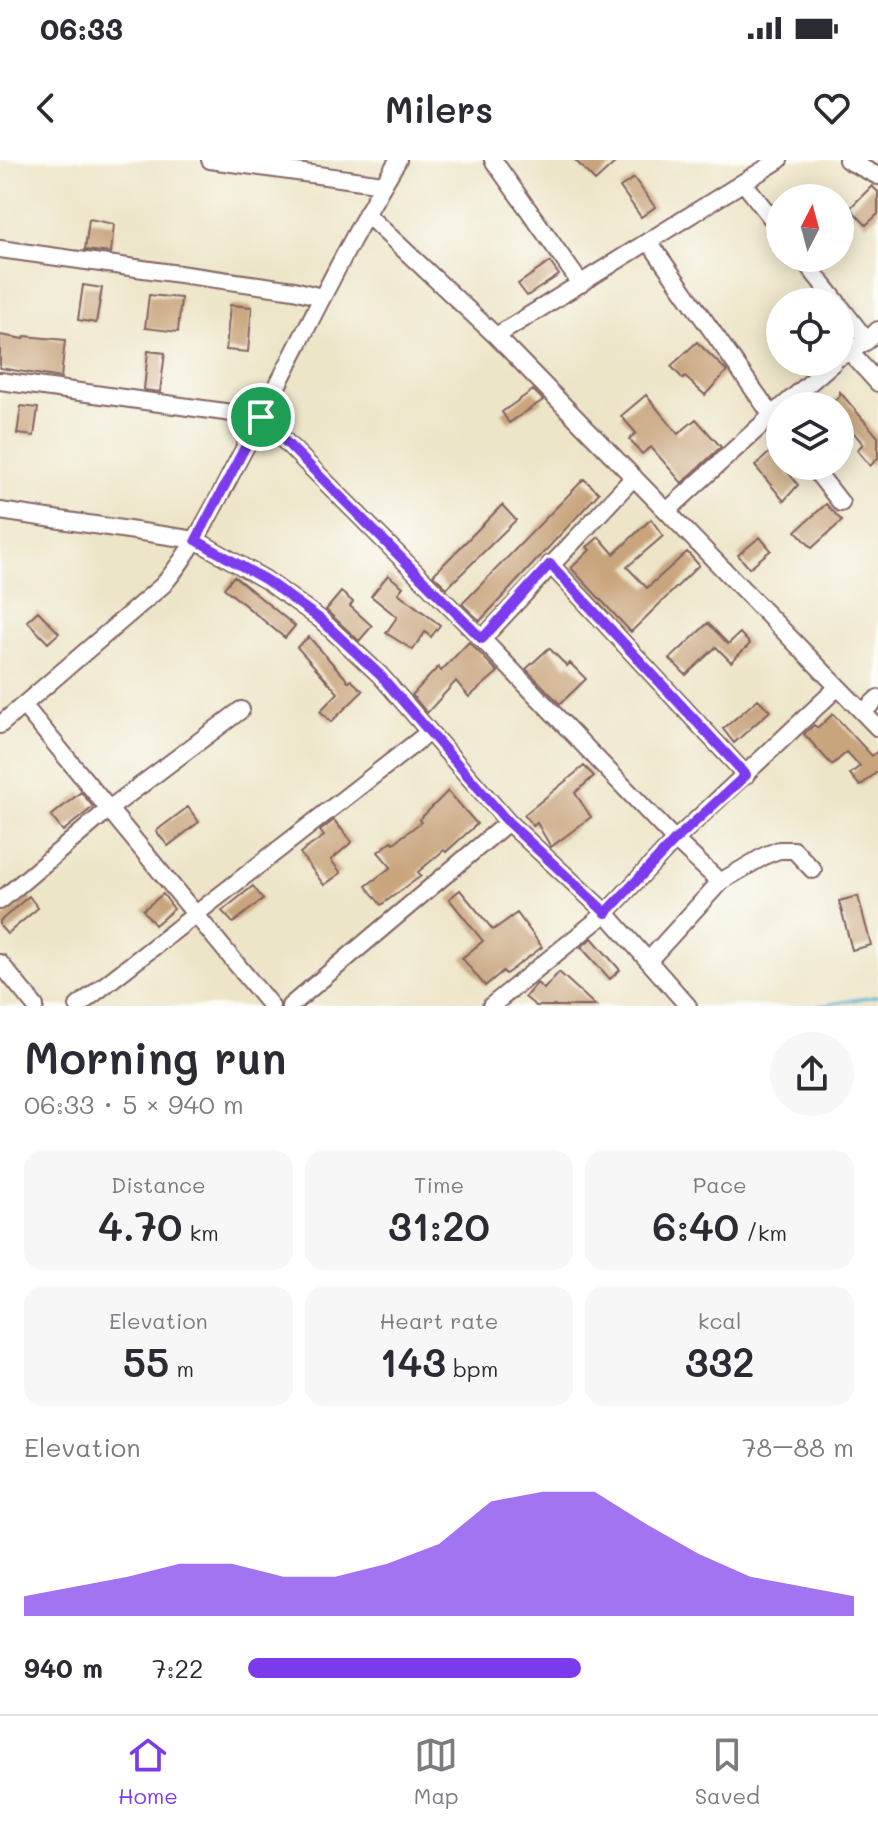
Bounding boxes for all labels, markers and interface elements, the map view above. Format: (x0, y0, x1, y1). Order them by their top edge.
text: 06:33 (40, 8, 123, 48)
text: Milers (385, 85, 493, 132)
icon: back (24, 86, 68, 130)
icon: heart (810, 86, 854, 130)
north arrow (766, 184, 854, 272)
map controls (766, 184, 854, 480)
button: locate (766, 288, 854, 376)
pin (227, 383, 295, 451)
button: layers (766, 392, 854, 480)
icon: arrive (239, 395, 283, 439)
text: Morning run (24, 1028, 287, 1085)
button: share (770, 1032, 854, 1116)
text: 06:33 · 5 × 940 m (24, 1087, 244, 1121)
text: Distance (111, 1170, 206, 1199)
text: Time (414, 1170, 464, 1199)
text: Pace (693, 1170, 747, 1199)
text: 4.70 (98, 1199, 182, 1251)
text: 31:20 (388, 1199, 490, 1251)
text: 6:40 (652, 1199, 739, 1251)
text: km (182, 1218, 219, 1247)
text: /km (739, 1218, 787, 1247)
text: Elevation (109, 1306, 208, 1335)
text: Heart rate (380, 1306, 498, 1335)
text: kcal (698, 1306, 742, 1335)
text: 55 (123, 1335, 169, 1387)
text: 143 (380, 1335, 446, 1387)
text: 332 (685, 1335, 755, 1387)
text: m (169, 1354, 194, 1383)
text: bpm (446, 1354, 498, 1383)
text: Elevation (24, 1430, 141, 1464)
text: 78–88 m (742, 1430, 854, 1464)
text: 940 m (24, 1651, 103, 1685)
text: 7:22 (152, 1651, 203, 1685)
tab: Home (118, 1733, 178, 1810)
tab: Map (414, 1733, 459, 1810)
tab: Saved (695, 1733, 760, 1810)

